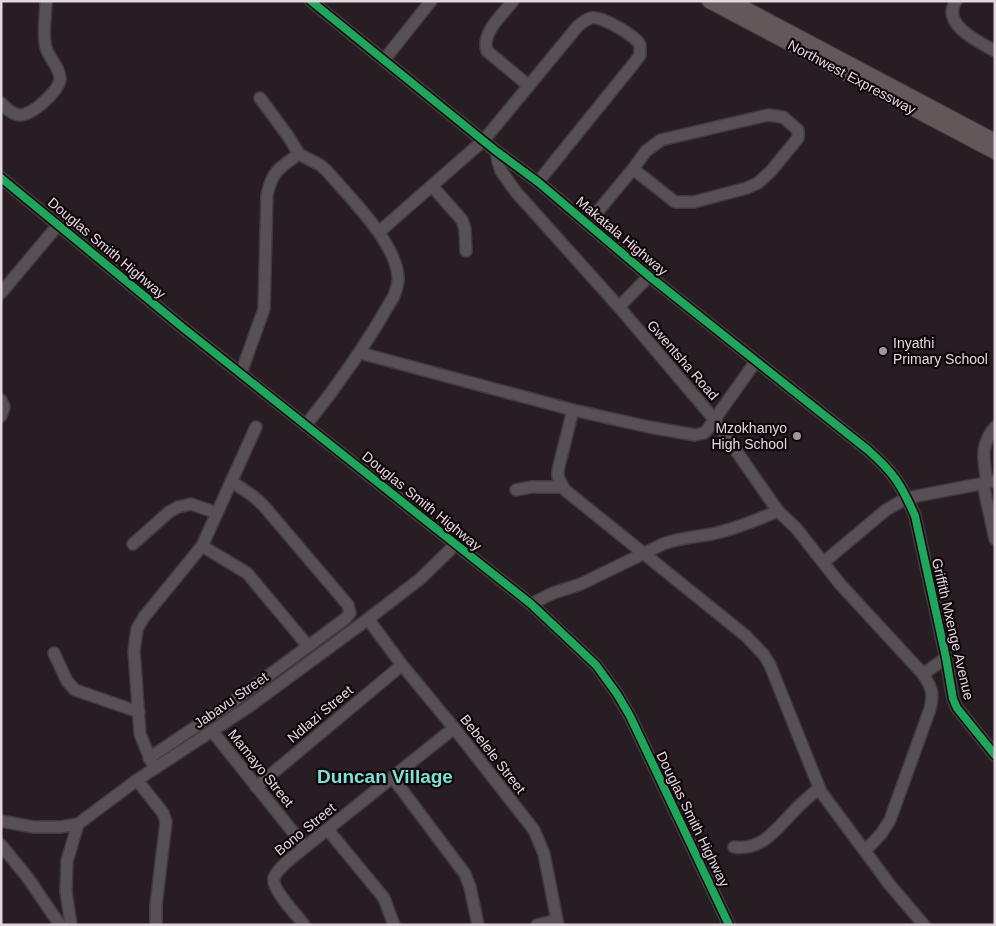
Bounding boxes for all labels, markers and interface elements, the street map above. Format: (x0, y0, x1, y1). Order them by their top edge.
street label: Northwest Expressway (785, 37, 919, 117)
street label: Makatala Highway (573, 193, 671, 279)
street label: Douglas Smith Highway (45, 194, 169, 302)
street label: Gwentsha Road (644, 317, 722, 403)
place label: Inyathi Primary School (893, 335, 988, 367)
marker: Inyathi Primary School (877, 345, 889, 357)
place label: Mzokhanyo High School (712, 420, 787, 452)
marker: Mzokhanyo High School (791, 430, 803, 442)
street label: Douglas Smith Highway (359, 448, 485, 554)
street label: Griffith Mxenge Avenue (929, 557, 977, 702)
street label: Jabavu Street (191, 669, 271, 731)
street label: Ndlazi Street (284, 682, 356, 746)
street label: Bebelele Street (457, 711, 529, 797)
street label: Mamayo Street (225, 726, 297, 810)
street label: Douglas Smith Highway (653, 749, 733, 889)
district label: Duncan Village (317, 766, 453, 787)
street label: Bono Street (271, 799, 339, 858)

